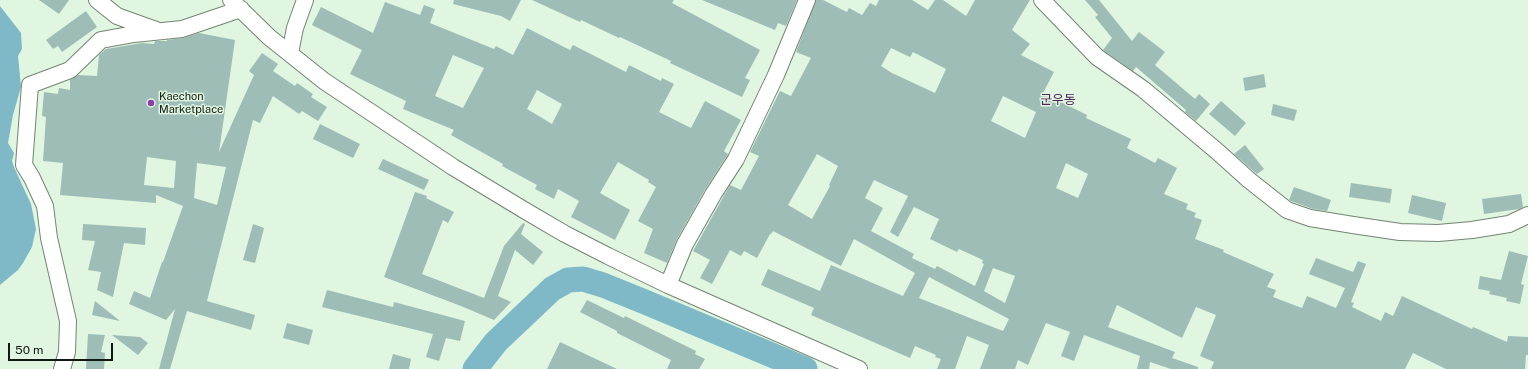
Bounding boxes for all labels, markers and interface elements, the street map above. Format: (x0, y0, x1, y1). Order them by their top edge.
place label: Kaechon Marketplace (159, 90, 223, 116)
district label: 군우동 (1040, 92, 1076, 108)
marker: Kaechon Marketplace (146, 98, 156, 108)
scale bar (10, 335, 115, 361)
text: 50 m (15, 343, 43, 357)

